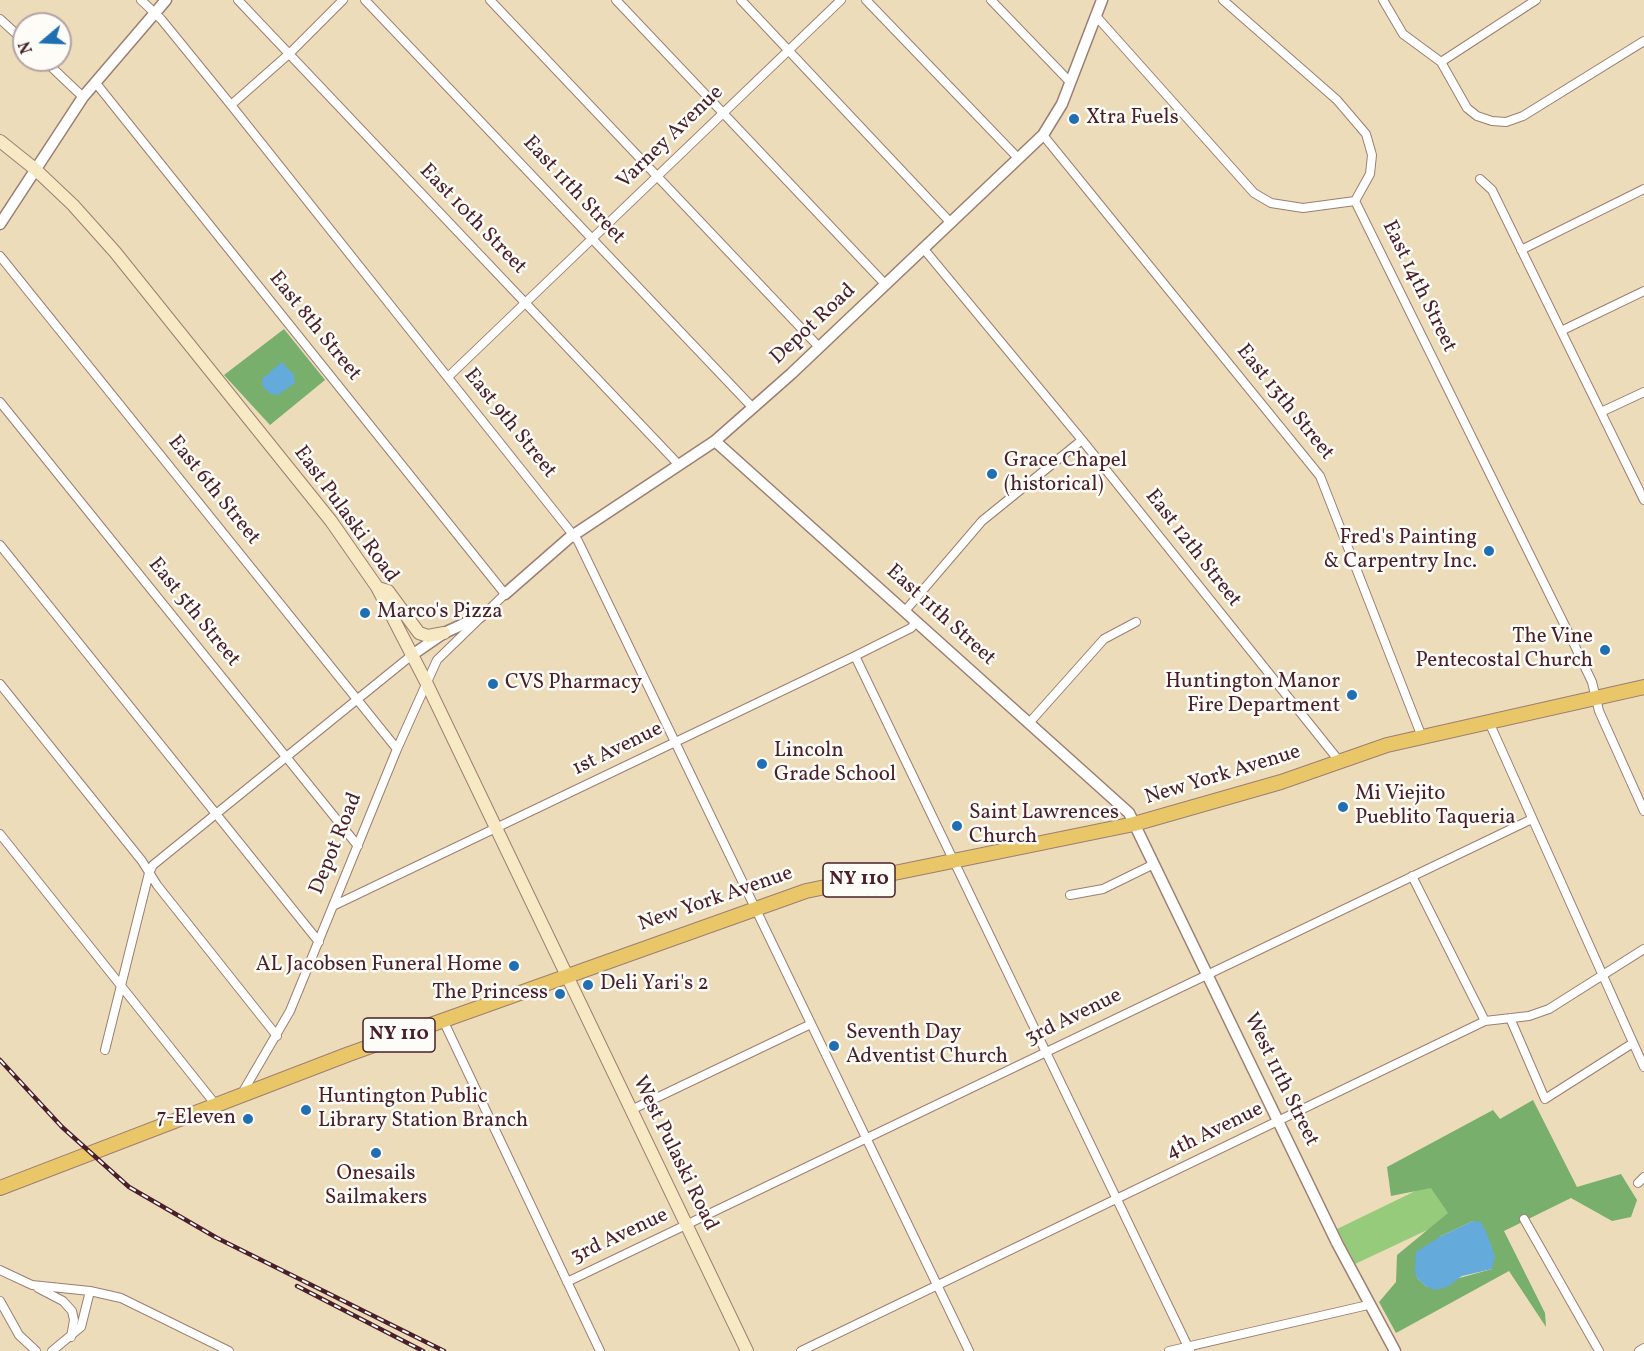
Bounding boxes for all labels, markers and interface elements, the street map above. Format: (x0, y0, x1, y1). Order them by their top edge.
north arrow (12, 12, 72, 72)
text: N (15, 38, 39, 56)
street label: Varney Avenue (613, 81, 729, 195)
place label: Xtra Fuels (1086, 106, 1179, 132)
marker: Xtra Fuels (1067, 112, 1081, 126)
street label: East 11th Street (516, 132, 630, 250)
street label: East 10th Street (413, 160, 531, 280)
street label: East 14th Street (1375, 217, 1461, 357)
street label: East 8th Street (262, 267, 366, 387)
street label: Depot Road (766, 279, 862, 371)
street label: East 13th Street (1230, 340, 1338, 466)
street label: East 9th Street (457, 364, 561, 484)
street label: East 6th Street (161, 431, 265, 551)
street label: East Pulaski Road (287, 442, 403, 588)
place label: Grace Chapel (historical) (1004, 449, 1127, 499)
marker: Grace Chapel (historical) (985, 467, 999, 481)
street label: East 12th Street (1138, 485, 1246, 613)
place label: Fred's Painting & Carpentry Inc. (1324, 526, 1477, 576)
marker: Fred's Painting & Carpentry Inc. (1482, 544, 1496, 558)
street label: East 5th Street (141, 553, 245, 673)
street label: East 11th Street (880, 560, 1000, 672)
place label: Marco's Pizza (377, 600, 503, 626)
marker: Marco's Pizza (358, 606, 372, 620)
place label: The Vine Pentecostal Church (1416, 625, 1593, 675)
marker: The Vine Pentecostal Church (1598, 643, 1612, 657)
place label: Huntington Manor Fire Department (1165, 670, 1340, 720)
place label: CVS Pharmacy (505, 671, 642, 697)
marker: CVS Pharmacy (486, 677, 500, 691)
marker: Huntington Manor Fire Department (1345, 688, 1359, 702)
street label: 1st Avenue (569, 717, 667, 783)
place label: Lincoln Grade School (774, 739, 896, 789)
street label: New York Avenue (1142, 740, 1304, 812)
marker: Lincoln Grade School (755, 757, 769, 771)
place label: Mi Viejito Pueblito Taqueria (1355, 782, 1516, 832)
street label: Depot Road (305, 789, 369, 899)
marker: Mi Viejito Pueblito Taqueria (1336, 800, 1350, 814)
place label: Saint Lawrences Church (969, 801, 1119, 851)
marker: Saint Lawrences Church (950, 819, 964, 833)
street label: New York Avenue (636, 862, 796, 938)
road number: NY 110 (823, 863, 895, 897)
place label: AL Jacobsen Funeral Home (256, 953, 502, 979)
marker: AL Jacobsen Funeral Home (507, 959, 521, 973)
place label: Deli Yari's 2 (600, 972, 709, 998)
marker: Deli Yari's 2 (581, 978, 595, 992)
place label: The Princess (432, 981, 548, 1007)
street label: 3rd Avenue (1022, 984, 1126, 1052)
marker: The Princess (553, 987, 567, 1001)
street label: West 11th Street (1237, 1009, 1323, 1151)
road number: NY 110 (363, 1018, 435, 1052)
place label: Seventh Day Adventist Church (846, 1021, 1008, 1071)
marker: Seventh Day Adventist Church (827, 1039, 841, 1053)
street label: West Pulaski Road (626, 1073, 722, 1235)
place label: Huntington Public Library Station Branch (318, 1085, 528, 1135)
street label: 4th Avenue (1162, 1098, 1268, 1166)
marker: Huntington Public Library Station Branch (299, 1103, 313, 1117)
place label: 7-Eleven (156, 1106, 236, 1132)
marker: 7-Eleven (241, 1112, 255, 1126)
marker: Onesails Sailmakers (369, 1146, 383, 1160)
place label: Onesails Sailmakers (325, 1162, 427, 1212)
street label: 3rd Avenue (567, 1204, 673, 1270)

